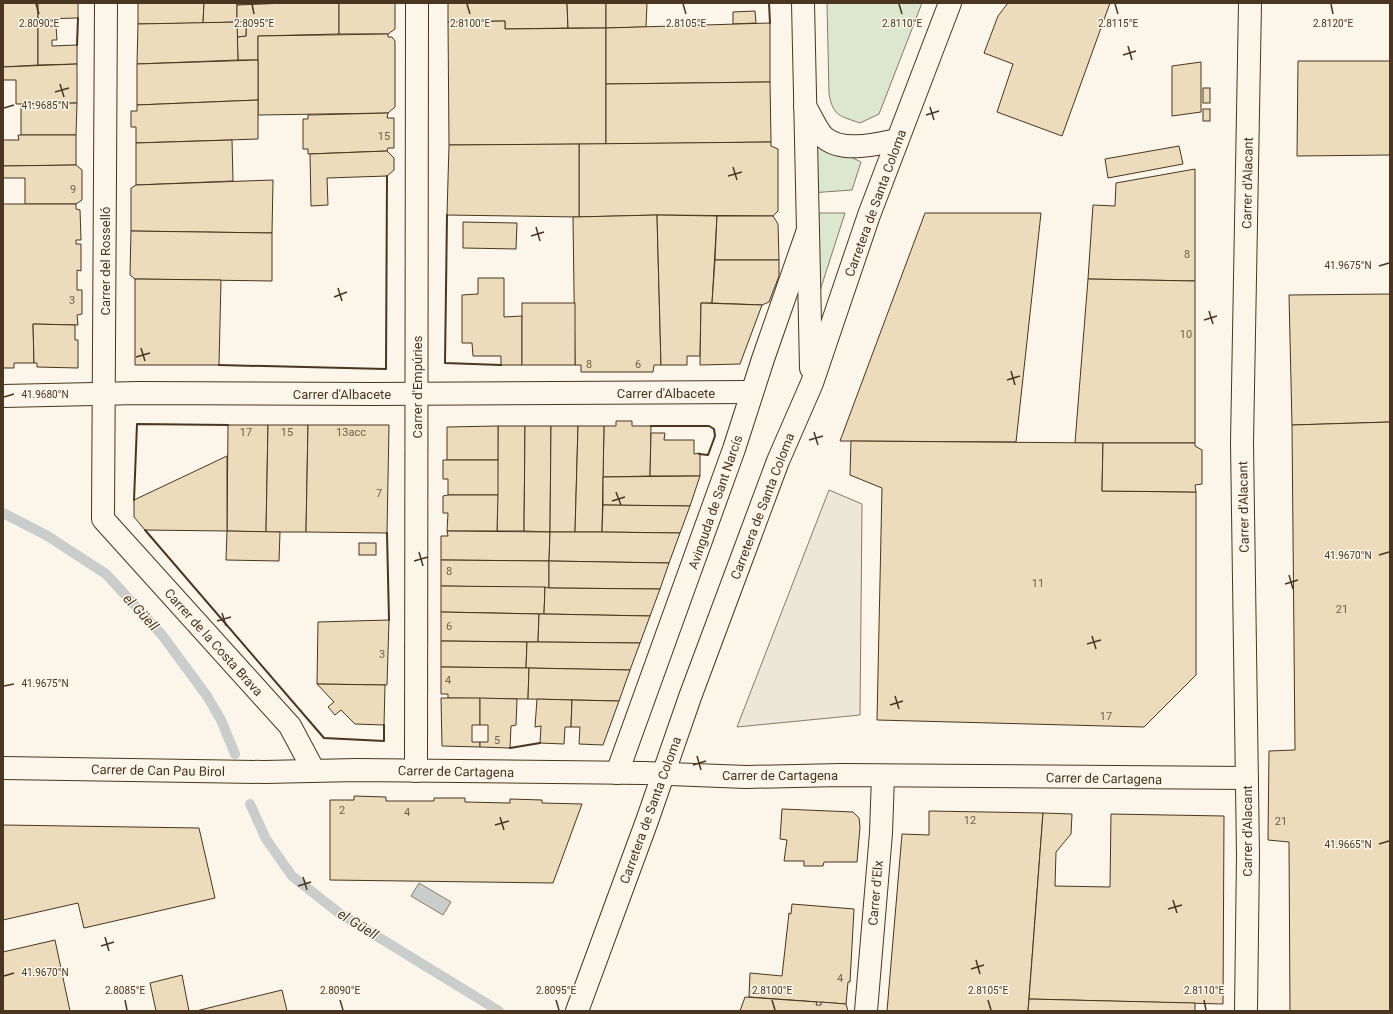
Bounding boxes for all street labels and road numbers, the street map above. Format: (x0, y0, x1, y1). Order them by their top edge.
street label: Carretera de Santa Coloma (842, 127, 909, 279)
street label: Carrer d'Alacant (1239, 137, 1256, 229)
street label: Carrer del Rosselló (98, 207, 113, 315)
street label: Carrer d'Empúries (410, 335, 425, 438)
street label: Carrer d'Albacete (617, 386, 715, 401)
street label: Carrer d'Albacete (293, 387, 391, 402)
street label: Carretera de Santa Coloma (728, 431, 797, 582)
street label: Avinguda de Sant Narcís (685, 433, 746, 571)
street label: Carrer d'Alacant (1235, 461, 1252, 553)
street label: Carrer de la Costa Brava (161, 586, 266, 699)
street label: Carretera de Santa Coloma (617, 734, 684, 886)
street label: Carrer de Can Pau Birol (91, 762, 225, 779)
street label: Carrer de Cartagena (398, 763, 514, 780)
street label: Carrer de Cartagena (722, 768, 838, 783)
street label: Carrer de Cartagena (1046, 770, 1162, 787)
street label: Carrer d'Alacant (1240, 785, 1255, 877)
street label: Carrer d'Elx (865, 859, 886, 926)

